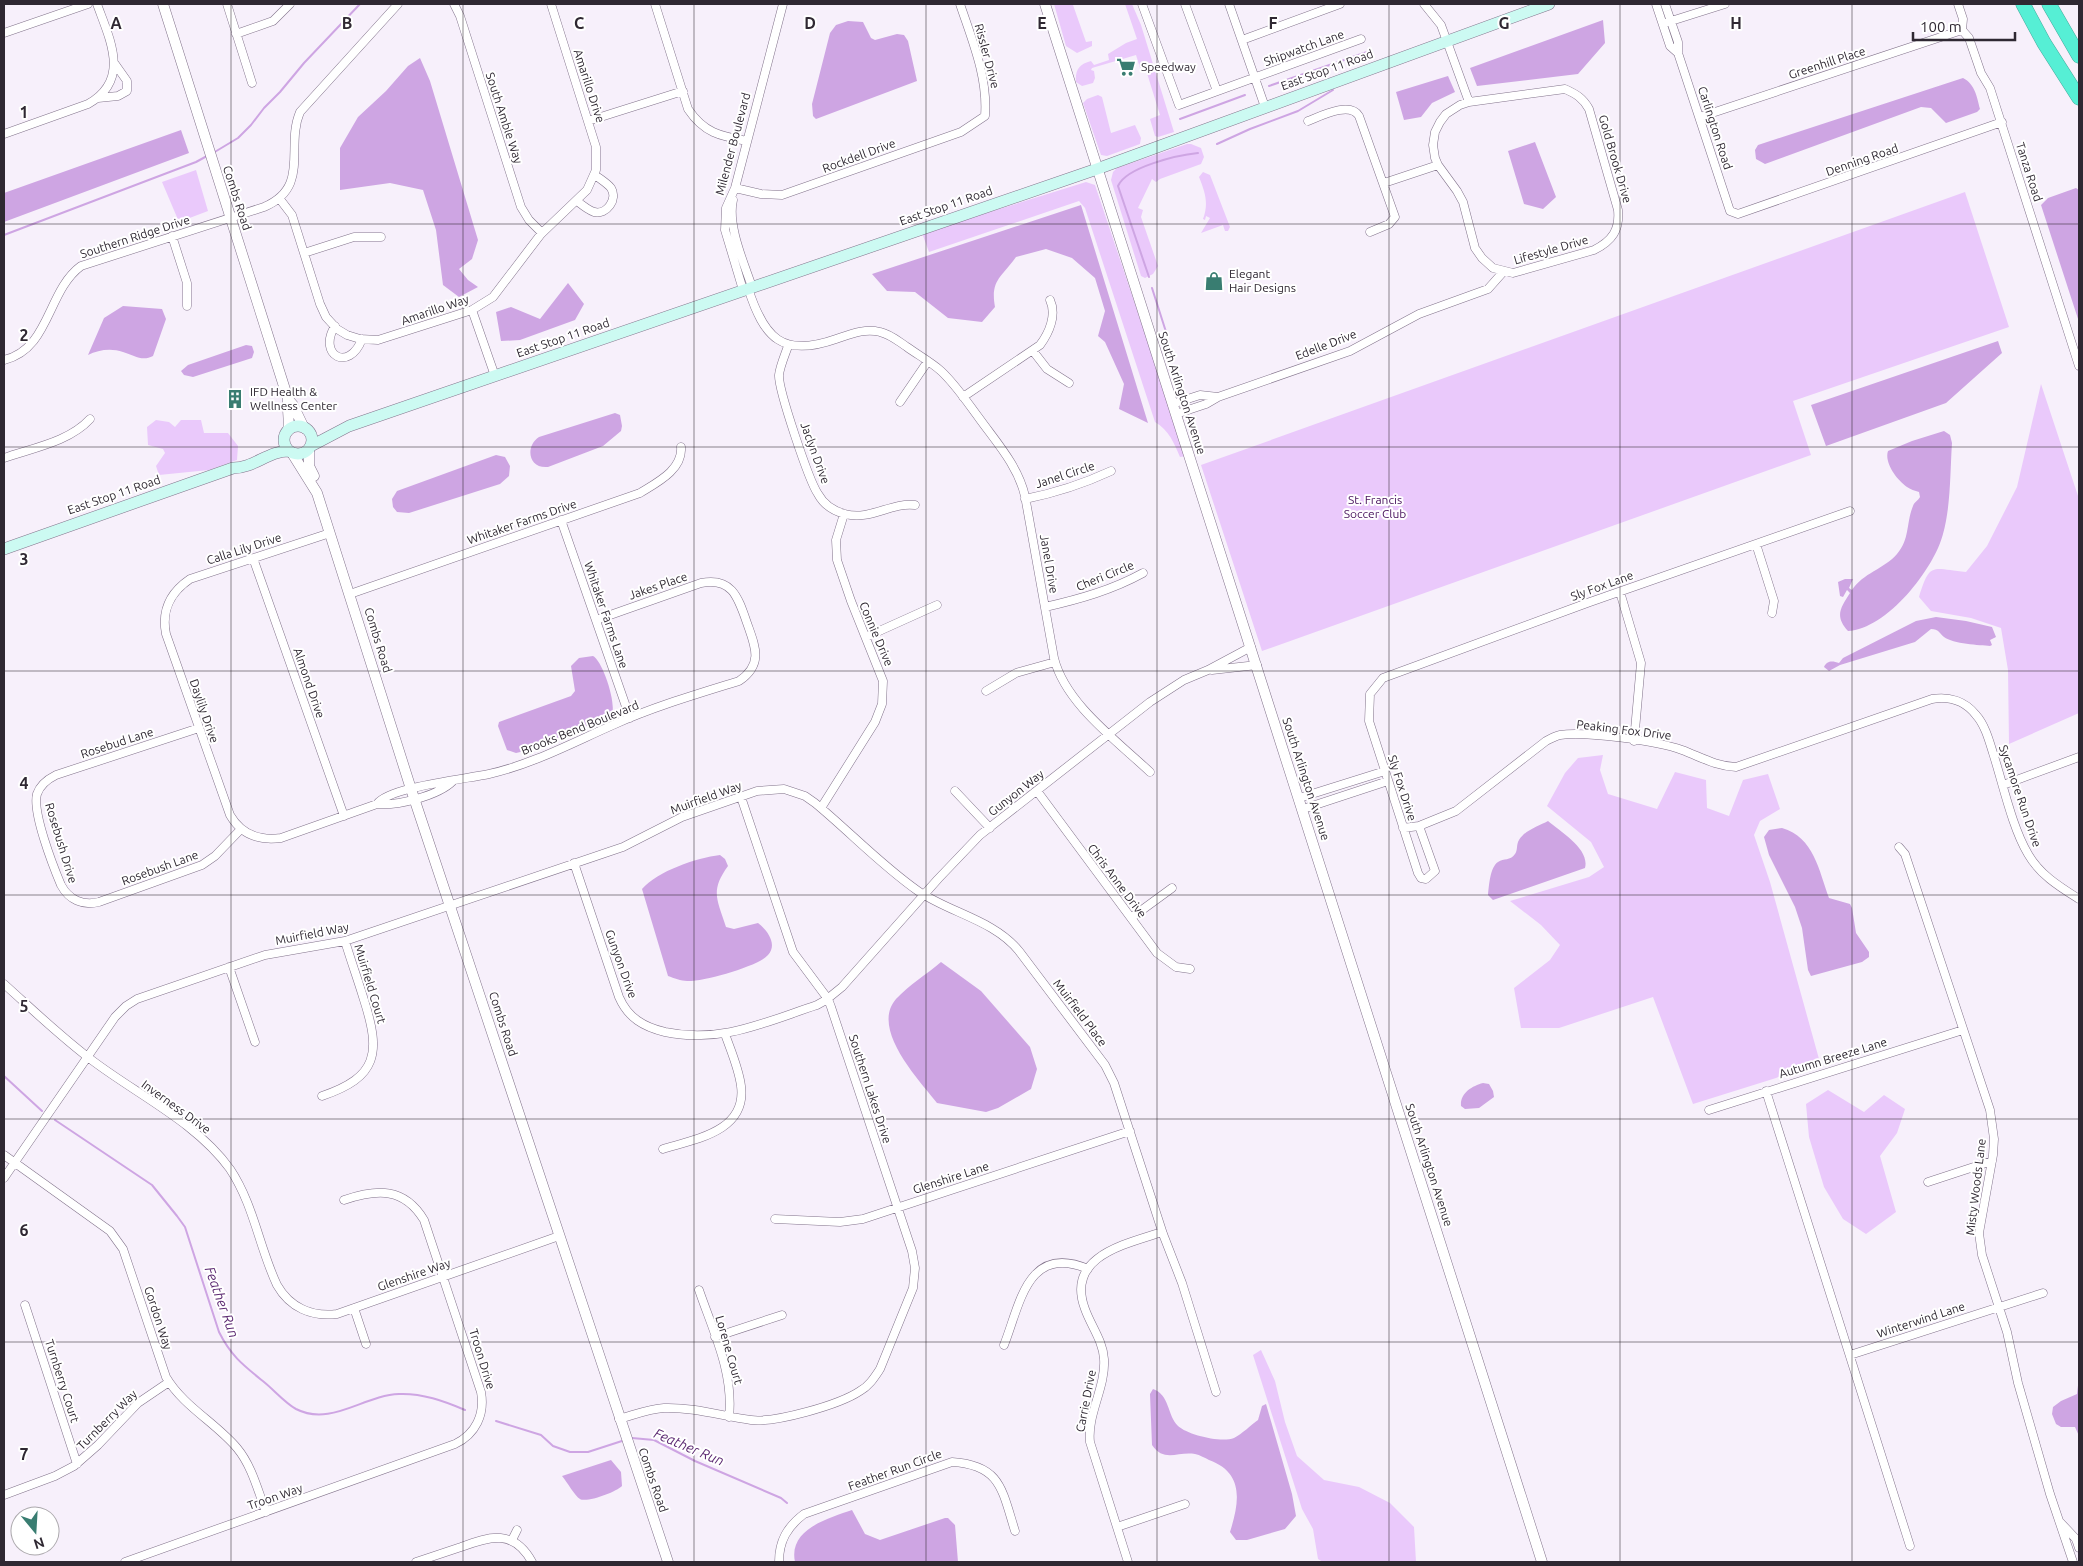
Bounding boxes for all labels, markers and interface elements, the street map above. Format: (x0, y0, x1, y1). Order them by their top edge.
scale bar (1913, 10, 2016, 42)
text: A (110, 14, 122, 32)
text: B (342, 14, 352, 32)
text: C (574, 14, 584, 32)
text: D (804, 14, 816, 32)
text: E (1037, 14, 1047, 32)
text: F (1269, 14, 1278, 32)
text: G (1498, 14, 1510, 32)
text: H (1730, 14, 1742, 32)
text: 100 m (1920, 18, 1962, 35)
street label: Rissler Drive (973, 22, 1002, 90)
street label: Shipwatch Lane (1262, 27, 1346, 68)
street label: Greenhill Place (1787, 44, 1867, 81)
street label: East Stop 11 Road (1279, 47, 1375, 92)
street label: Amarillo Drive (572, 48, 607, 124)
supermarket icon: Speedway (1115, 56, 1137, 78)
place label: Speedway (1141, 60, 1196, 73)
street label: South Amble Way (484, 71, 525, 165)
street label: Carlington Road (1696, 85, 1735, 171)
street label: Milender Boulevard (713, 91, 752, 197)
text: 1 (19, 103, 29, 121)
street label: Gold Brook Drive (1597, 113, 1634, 205)
street label: Rockdell Drive (820, 136, 897, 175)
street label: Denning Road (1824, 141, 1900, 178)
street label: Tanza Road (2014, 141, 2045, 203)
street label: Combs Road (221, 164, 254, 232)
street label: East Stop 11 Road (898, 184, 994, 228)
street label: Southern Ridge Drive (78, 213, 191, 260)
street label: Lifestyle Drive (1512, 233, 1590, 266)
place label: Elegant Hair Designs (1229, 267, 1296, 294)
shop icon: Elegant Hair Designs (1203, 270, 1225, 292)
street label: Amarillo Way (399, 292, 471, 327)
street label: East Stop 11 Road (515, 316, 611, 360)
text: 2 (19, 326, 29, 344)
street label: Edelle Drive (1293, 327, 1358, 362)
street label: South Arlington Avenue (1156, 330, 1208, 456)
place label: IFD Health & Wellness Center (250, 385, 338, 412)
building icon: IFD Health & Wellness Center (224, 388, 246, 410)
street label: Jaclyn Drive (798, 420, 833, 485)
street label: Janel Circle (1034, 459, 1096, 490)
street label: East Stop 11 Road (66, 473, 162, 517)
park label: St. Francis Soccer Club (1344, 493, 1406, 520)
street label: Whitaker Farms Drive (465, 497, 578, 546)
street label: Calla Lily Drive (205, 530, 283, 567)
street label: Janel Drive (1038, 533, 1061, 594)
text: 3 (19, 550, 29, 568)
street label: Cheri Circle (1074, 558, 1136, 593)
street label: Whitaker Farms Lane (582, 560, 631, 670)
street label: Sly Fox Lane (1569, 568, 1635, 603)
street label: Jakes Place (627, 569, 689, 602)
street label: Connie Drive (857, 600, 896, 668)
street label: Combs Road (362, 606, 395, 674)
street label: Almond Drive (291, 646, 328, 720)
street label: Daylily Drive (187, 677, 221, 744)
street label: Brooks Bend Boulevard (519, 698, 641, 757)
street label: South Arlington Avenue (1280, 716, 1332, 842)
street label: Peaking Fox Drive (1576, 717, 1672, 742)
street label: Rosebud Lane (79, 725, 155, 760)
street label: Sycamore Run Drive (1997, 743, 2044, 849)
street label: Sly Fox Drive (1386, 753, 1419, 822)
street label: Gunyon Way (985, 767, 1046, 818)
text: 4 (19, 774, 29, 792)
street label: Muirfield Way (669, 779, 743, 816)
street label: Rosebush Drive (43, 801, 80, 885)
street label: Chris Anne Drive (1085, 841, 1149, 920)
street label: Rosebush Lane (120, 848, 200, 887)
street label: Muirfield Way (274, 920, 350, 947)
street label: Gunyon Drive (603, 928, 640, 1000)
street label: Muirfield Court (352, 943, 389, 1025)
street label: Muirfield Place (1051, 977, 1110, 1049)
street label: Combs Road (487, 990, 520, 1058)
text: 5 (19, 997, 29, 1015)
street label: Southern Lakes Drive (847, 1033, 894, 1145)
street label: Autumn Breeze Lane (1777, 1035, 1888, 1080)
street label: Inverness Drive (139, 1077, 213, 1136)
street label: South Arlington Avenue (1403, 1102, 1455, 1228)
street label: Misty Woods Lane (1963, 1138, 1988, 1236)
street label: Glenshire Lane (911, 1159, 991, 1196)
text: 6 (19, 1221, 29, 1239)
street label: Glenshire Way (376, 1256, 452, 1293)
water label: Feather Run (202, 1264, 242, 1340)
street label: Gordon Way (142, 1284, 175, 1351)
street label: Winterwind Lane (1875, 1299, 1967, 1340)
street label: Lorene Court (713, 1314, 746, 1386)
street label: Troon Drive (467, 1327, 498, 1391)
street label: Turnberry Court (43, 1338, 82, 1424)
street label: Carrie Drive (1073, 1369, 1098, 1433)
street label: Turnberry Way (74, 1387, 139, 1452)
water label: Feather Run (652, 1425, 726, 1469)
text: 7 (19, 1445, 29, 1463)
street label: Combs Road (636, 1446, 671, 1514)
street label: Feather Run Circle (846, 1447, 943, 1493)
street label: Troon Way (246, 1481, 304, 1512)
north arrow (10, 1506, 60, 1556)
text: N (32, 1534, 46, 1553)

